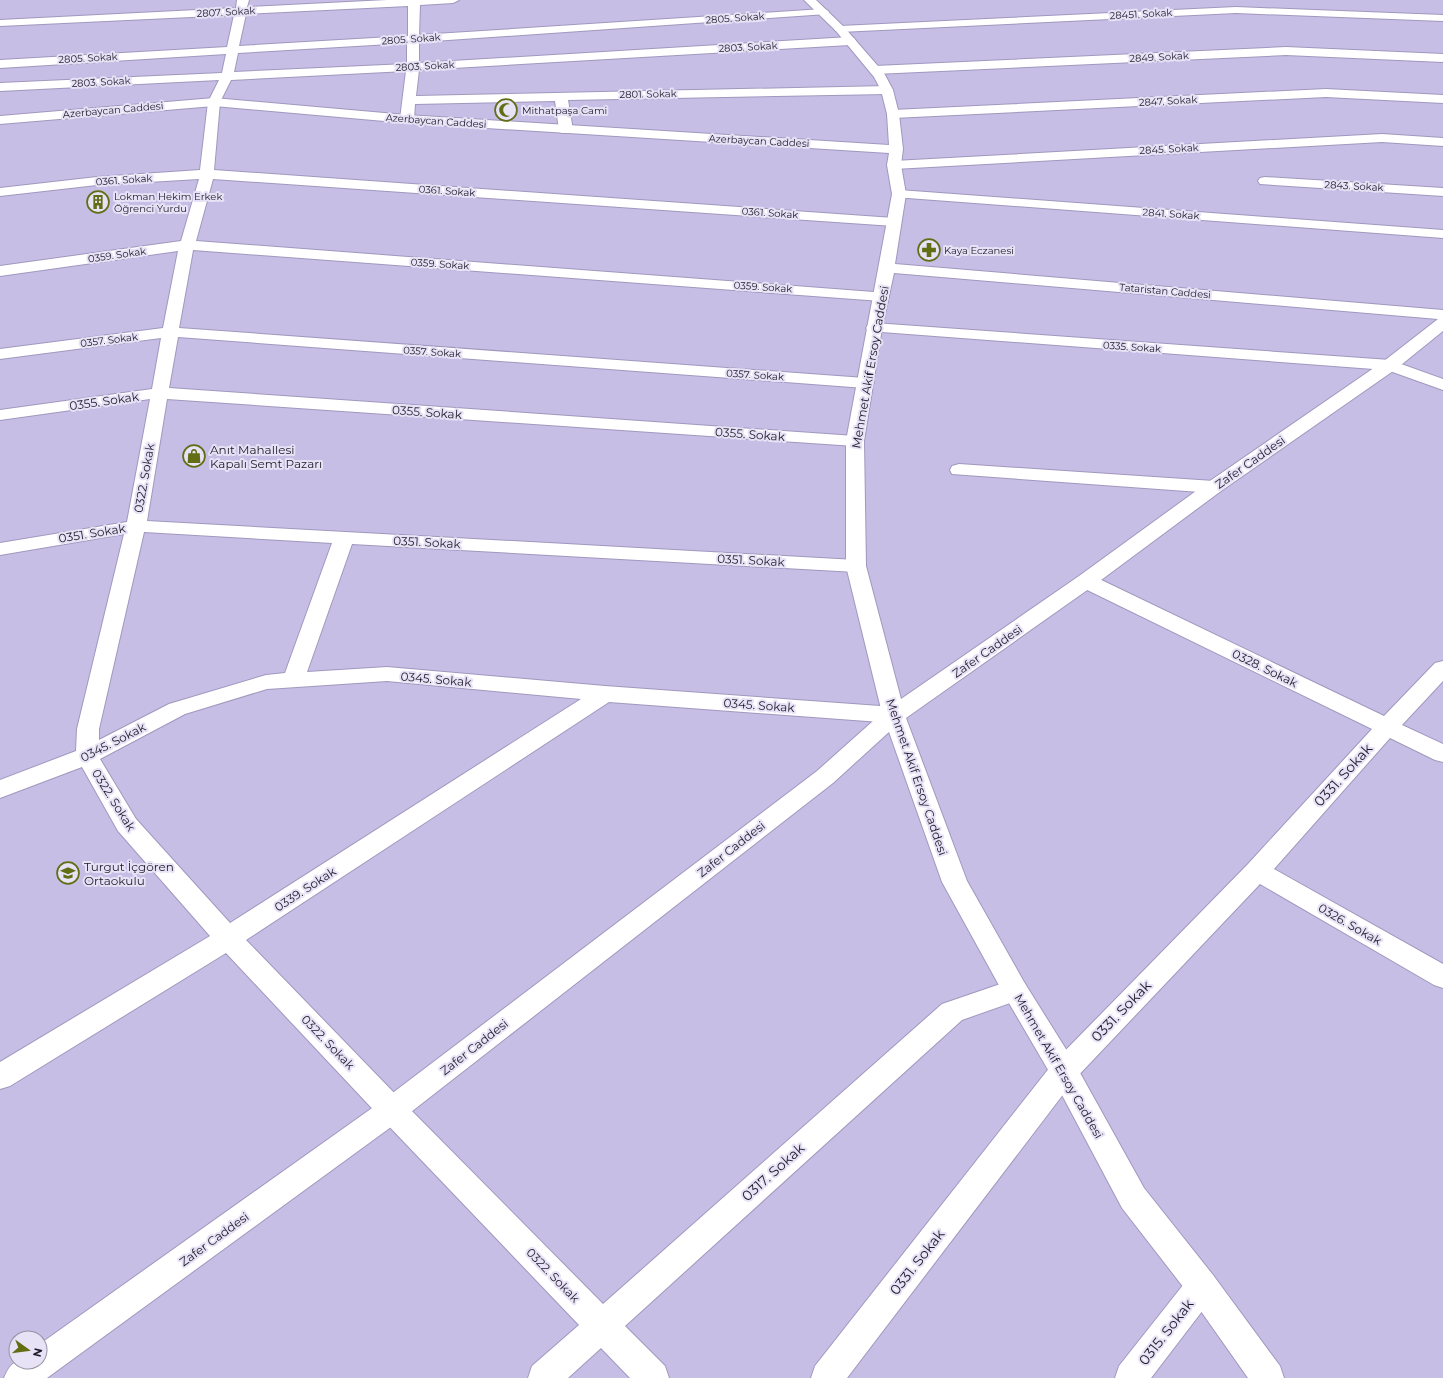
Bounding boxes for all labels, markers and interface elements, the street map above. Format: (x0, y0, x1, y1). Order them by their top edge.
street label: 2807. Sokak (196, 4, 256, 20)
street label: 28451. Sokak (1109, 6, 1173, 22)
street label: 2805. Sokak (705, 9, 765, 27)
street label: 2805. Sokak (381, 30, 441, 48)
street label: 2803. Sokak (718, 39, 778, 55)
street label: 2849. Sokak (1129, 49, 1189, 65)
street label: 2805. Sokak (58, 50, 118, 66)
street label: 2803. Sokak (395, 58, 455, 74)
street label: 2803. Sokak (71, 74, 131, 90)
street label: 2801. Sokak (619, 87, 677, 101)
street label: 2847. Sokak (1138, 93, 1198, 109)
mosque icon: Mithatpaşa Cami (493, 97, 519, 123)
street label: Azerbaycan Caddesi (62, 99, 164, 121)
place label: Mithatpaşa Cami (522, 104, 607, 117)
street label: Azerbaycan Caddesi (385, 111, 487, 131)
street label: Azerbaycan Caddesi (708, 132, 810, 150)
street label: 2845. Sokak (1139, 141, 1199, 157)
street label: 0361. Sokak (95, 172, 153, 188)
street label: 2843. Sokak (1324, 178, 1384, 194)
street label: 0361. Sokak (418, 183, 476, 199)
building icon: Lokman Hekim Erkek Öğrenci Yurdu (85, 189, 111, 215)
place label: Lokman Hekim Erkek Öğrenci Yurdu (114, 190, 222, 215)
street label: 0361. Sokak (741, 205, 799, 221)
street label: 2841. Sokak (1142, 206, 1200, 222)
pharmacy icon: Kaya Eczanesi (916, 237, 942, 263)
street label: 0359. Sokak (87, 244, 147, 266)
place label: Kaya Eczanesi (944, 244, 1014, 257)
street label: 0359. Sokak (410, 255, 470, 273)
street label: 0359. Sokak (733, 278, 793, 296)
street label: Tataristan Caddesi (1119, 281, 1211, 301)
street label: Mehmet Akif Ersoy Caddesi (848, 285, 892, 449)
street label: 0357. Sokak (79, 330, 139, 350)
street label: 0335. Sokak (1103, 338, 1162, 356)
street label: 0357. Sokak (403, 343, 461, 361)
street label: 0357. Sokak (726, 366, 784, 384)
street label: 0355. Sokak (68, 389, 140, 413)
street label: 0355. Sokak (392, 402, 463, 422)
street label: 0355. Sokak (715, 424, 786, 444)
street label: Zafer Caddesi (1212, 432, 1288, 492)
street label: 0322. Sokak (131, 441, 158, 514)
place label: Anıt Mahallesi Kapalı Semt Pazarı (210, 442, 322, 471)
shop icon: Anıt Mahallesi Kapalı Semt Pazarı (181, 443, 207, 469)
street label: 0351. Sokak (57, 520, 127, 546)
street label: 0351. Sokak (393, 533, 462, 551)
street label: 0351. Sokak (717, 551, 786, 569)
street label: Zafer Caddesi (949, 621, 1025, 681)
street label: 0328. Sokak (1230, 646, 1301, 691)
street label: 0345. Sokak (400, 668, 473, 690)
street label: 0345. Sokak (723, 695, 796, 715)
street label: Mehmet Akif Ersoy Caddesi (883, 697, 951, 857)
street label: 0345. Sokak (78, 719, 149, 765)
street label: 0331. Sokak (1310, 739, 1376, 810)
street label: 0322. Sokak (89, 766, 139, 834)
street label: Zafer Caddesi (694, 818, 768, 880)
place label: Turgut İçgören Ortaokulu (84, 859, 174, 888)
school or university icon: Turgut İçgören Ortaokulu (55, 860, 81, 886)
street label: 0339. Sokak (271, 863, 339, 914)
street label: 0326. Sokak (1316, 900, 1385, 949)
street label: 0331. Sokak (1087, 976, 1155, 1046)
street label: Mehmet Akif Ersoy Caddesi (1011, 991, 1107, 1141)
street label: 0322. Sokak (298, 1012, 358, 1073)
street label: Zafer Caddesi (437, 1016, 511, 1078)
street label: 0317. Sokak (738, 1139, 809, 1205)
street label: Zafer Caddesi (176, 1209, 252, 1269)
street label: 0331. Sokak (886, 1225, 949, 1299)
street label: 0322. Sokak (523, 1245, 583, 1306)
street label: 0315. Sokak (1135, 1295, 1198, 1369)
north arrow (8, 1330, 48, 1370)
text: N (30, 1346, 46, 1358)

